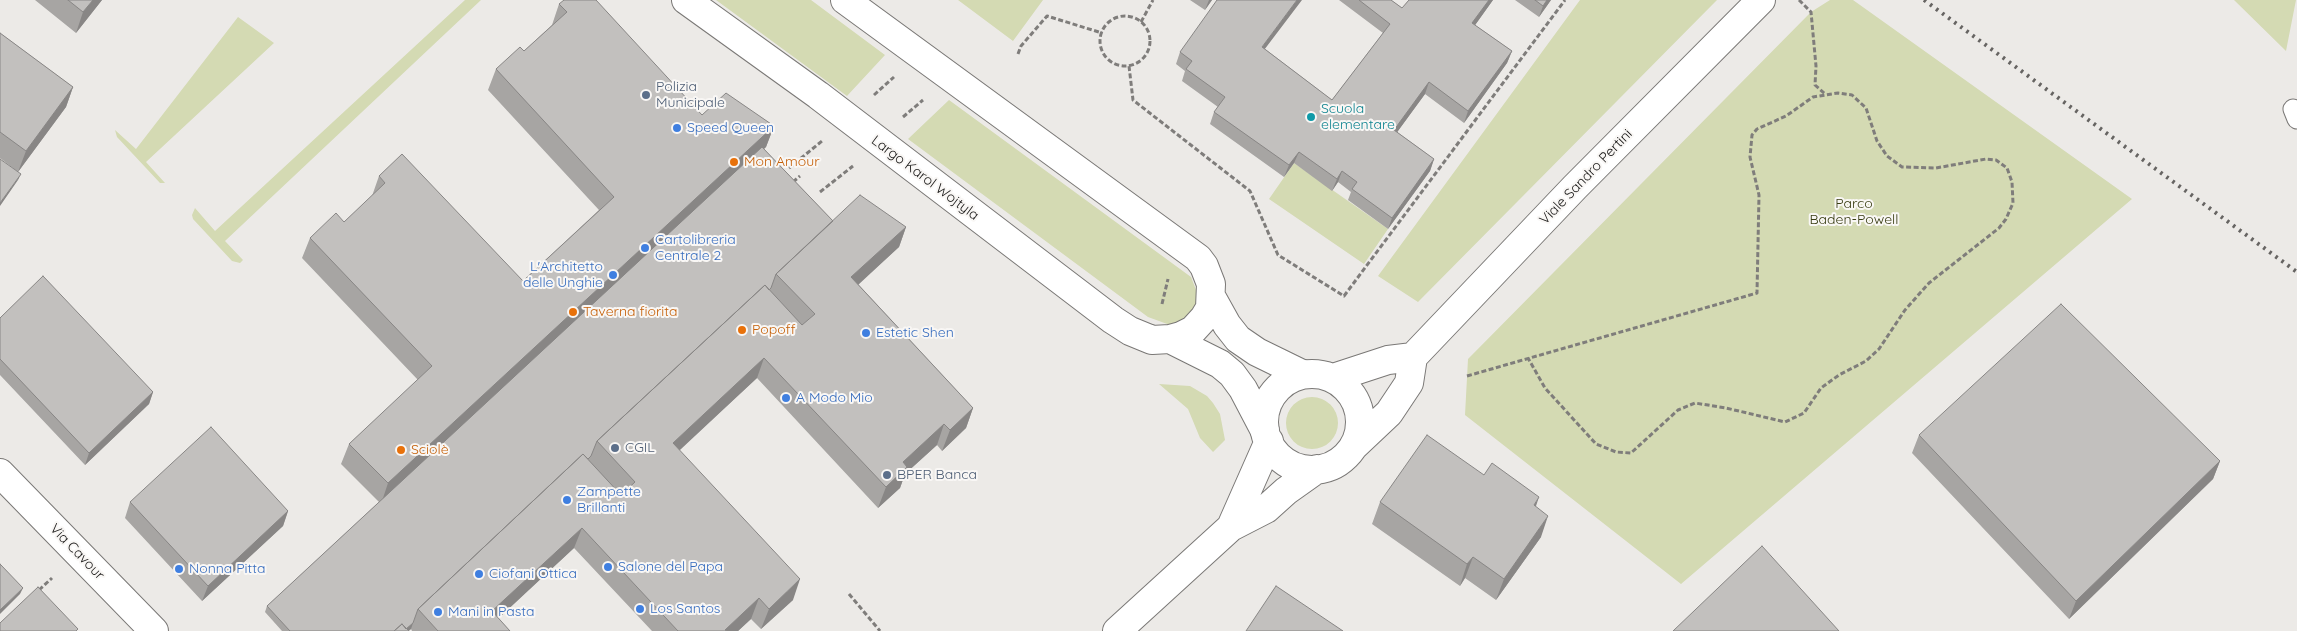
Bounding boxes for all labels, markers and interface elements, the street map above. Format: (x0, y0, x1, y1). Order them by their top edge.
place label: Polizia Municipale (656, 79, 725, 111)
marker: Polizia Municipale (640, 89, 652, 101)
place label: Scuola elementare (1321, 101, 1395, 134)
marker: Scuola elementare (1305, 111, 1317, 123)
place label: Speed Queen (687, 120, 774, 136)
marker: Speed Queen (671, 122, 683, 134)
street label: Viale Sandro Pertini (1536, 126, 1636, 228)
street label: Largo Karol Wojtyla (868, 132, 982, 224)
place label: Mon Amour (744, 154, 820, 170)
marker: Mon Amour (728, 156, 740, 168)
park label: Parco Baden-Powell (1809, 196, 1899, 228)
place label: Cartolibreria Centrale 2 (655, 232, 736, 264)
marker: Cartolibreria Centrale 2 (639, 242, 651, 254)
place label: L'Architetto delle Unghie (523, 259, 603, 292)
marker: L'Architetto delle Unghie (607, 269, 619, 281)
place label: Taverna fiorita (583, 304, 677, 320)
marker: Taverna fiorita (567, 306, 579, 318)
place label: Popoff (752, 322, 796, 338)
marker: Popoff (736, 324, 748, 336)
place label: Estetic Shen (876, 325, 954, 341)
marker: Estetic Shen (860, 327, 872, 339)
place label: A Modo Mio (796, 390, 873, 406)
marker: A Modo Mio (780, 392, 792, 404)
place label: CGIL (625, 440, 655, 456)
place label: Sciolè (411, 442, 449, 458)
marker: CGIL (609, 442, 621, 454)
marker: Sciolè (395, 444, 407, 456)
place label: BPER Banca (897, 467, 977, 483)
marker: BPER Banca (881, 469, 893, 481)
place label: Zampette Brillanti (577, 484, 641, 516)
marker: Zampette Brillanti (561, 494, 573, 506)
street label: Via Cavour (46, 521, 108, 583)
place label: Salone del Papa (618, 559, 723, 575)
place label: Nonna Pitta (189, 561, 265, 577)
marker: Salone del Papa (602, 561, 614, 573)
marker: Nonna Pitta (173, 563, 185, 575)
place label: Ciofani Ottica (489, 566, 577, 582)
marker: Ciofani Ottica (473, 568, 485, 580)
place label: Los Santos (650, 601, 720, 617)
marker: Los Santos (634, 603, 646, 615)
place label: Mani in Pasta (448, 604, 534, 620)
marker: Mani in Pasta (432, 606, 444, 618)

